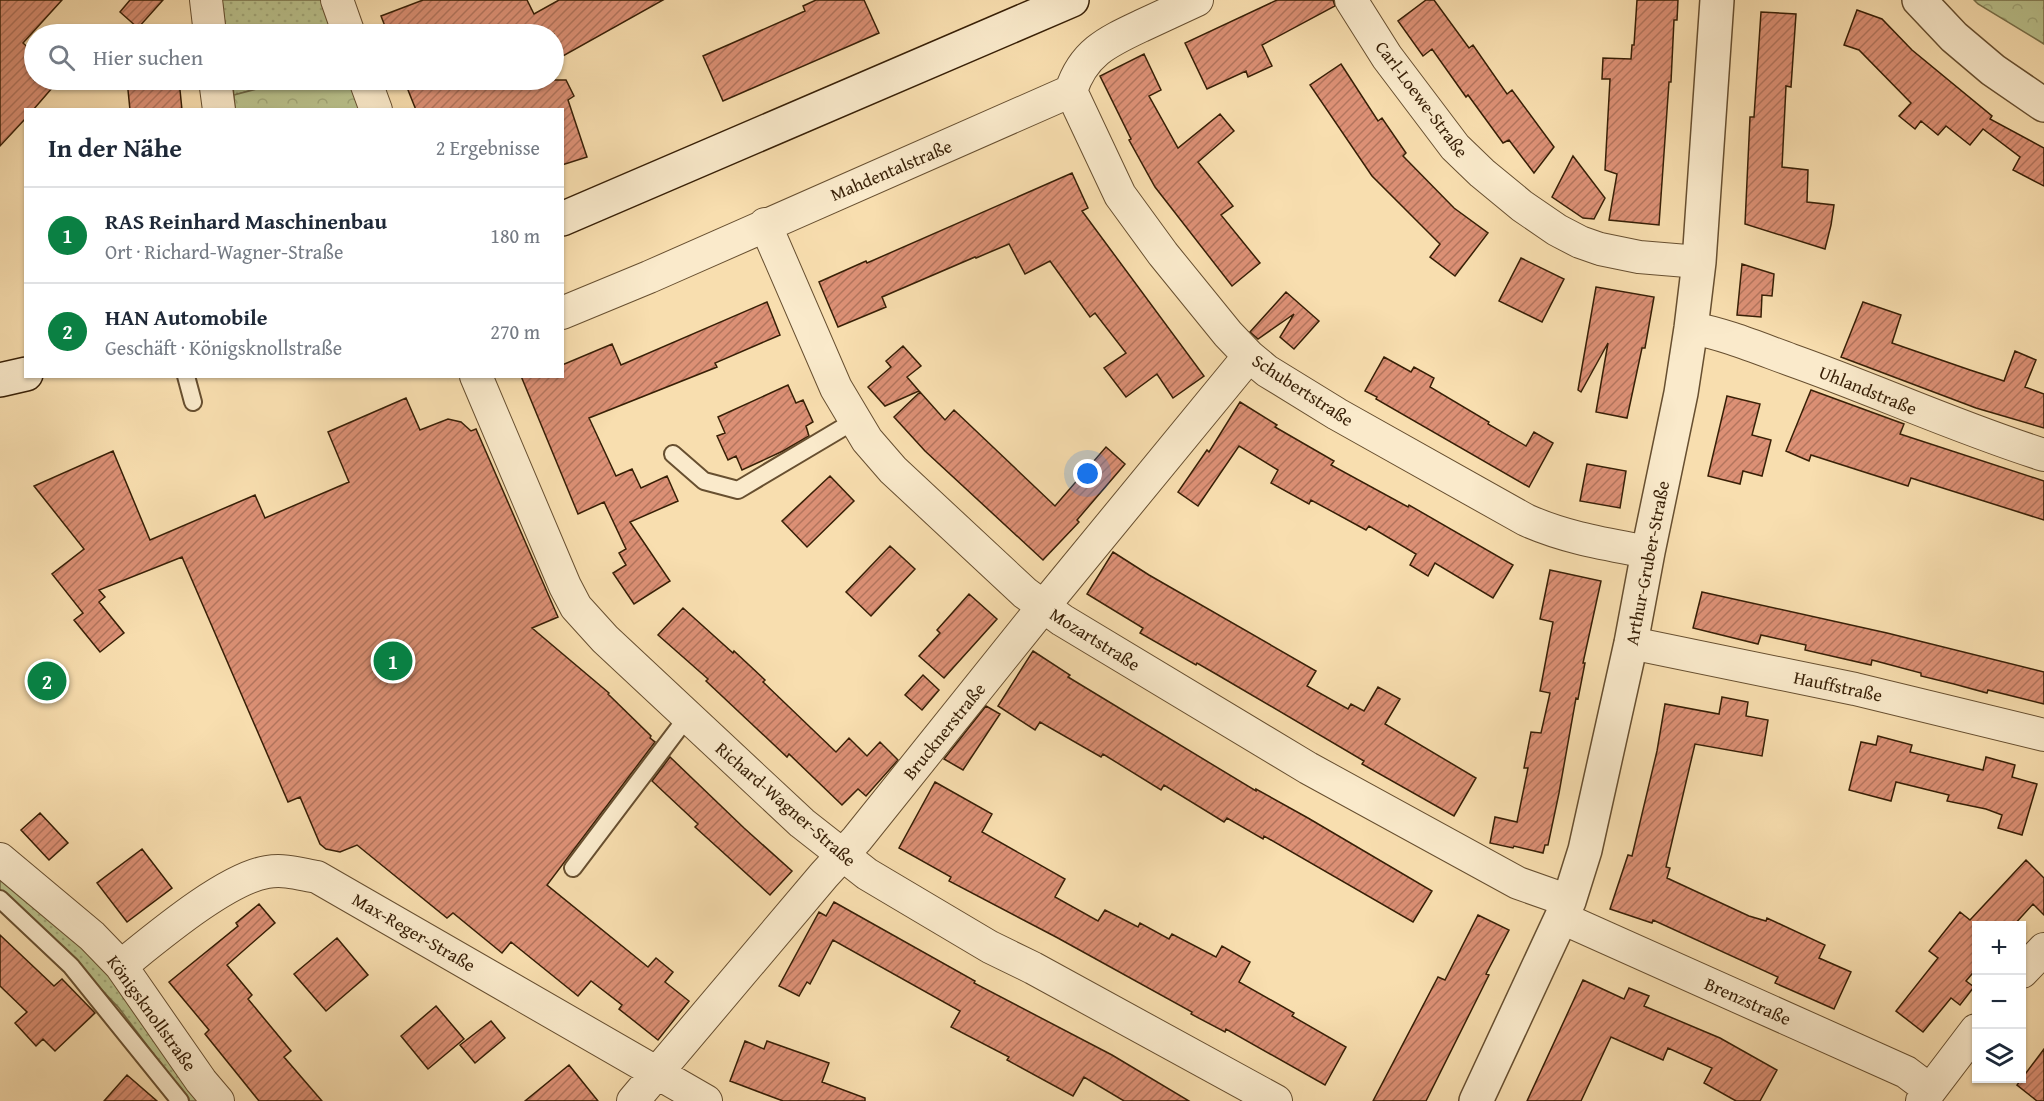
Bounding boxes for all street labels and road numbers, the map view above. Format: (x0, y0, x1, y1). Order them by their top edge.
street label: Carl-Loewe-Straße (1369, 35, 1475, 163)
street label: Mahdentalstraße (826, 132, 956, 208)
street label: Schubertstraße (1247, 347, 1359, 433)
street label: Uhlandstraße (1815, 358, 1921, 422)
street label: Arthur-Gruber-Straße (1618, 478, 1676, 648)
street label: Mozartstraße (1044, 600, 1146, 678)
street label: Hauffstraße (1791, 663, 1885, 709)
street label: Brucknerstraße (896, 676, 992, 786)
street label: Richard-Wagner-Straße (710, 735, 862, 873)
street label: Max-Reger-Straße (347, 886, 481, 978)
street label: Königsknollstraße (101, 949, 203, 1077)
street label: Brenzstraße (1700, 970, 1796, 1032)

